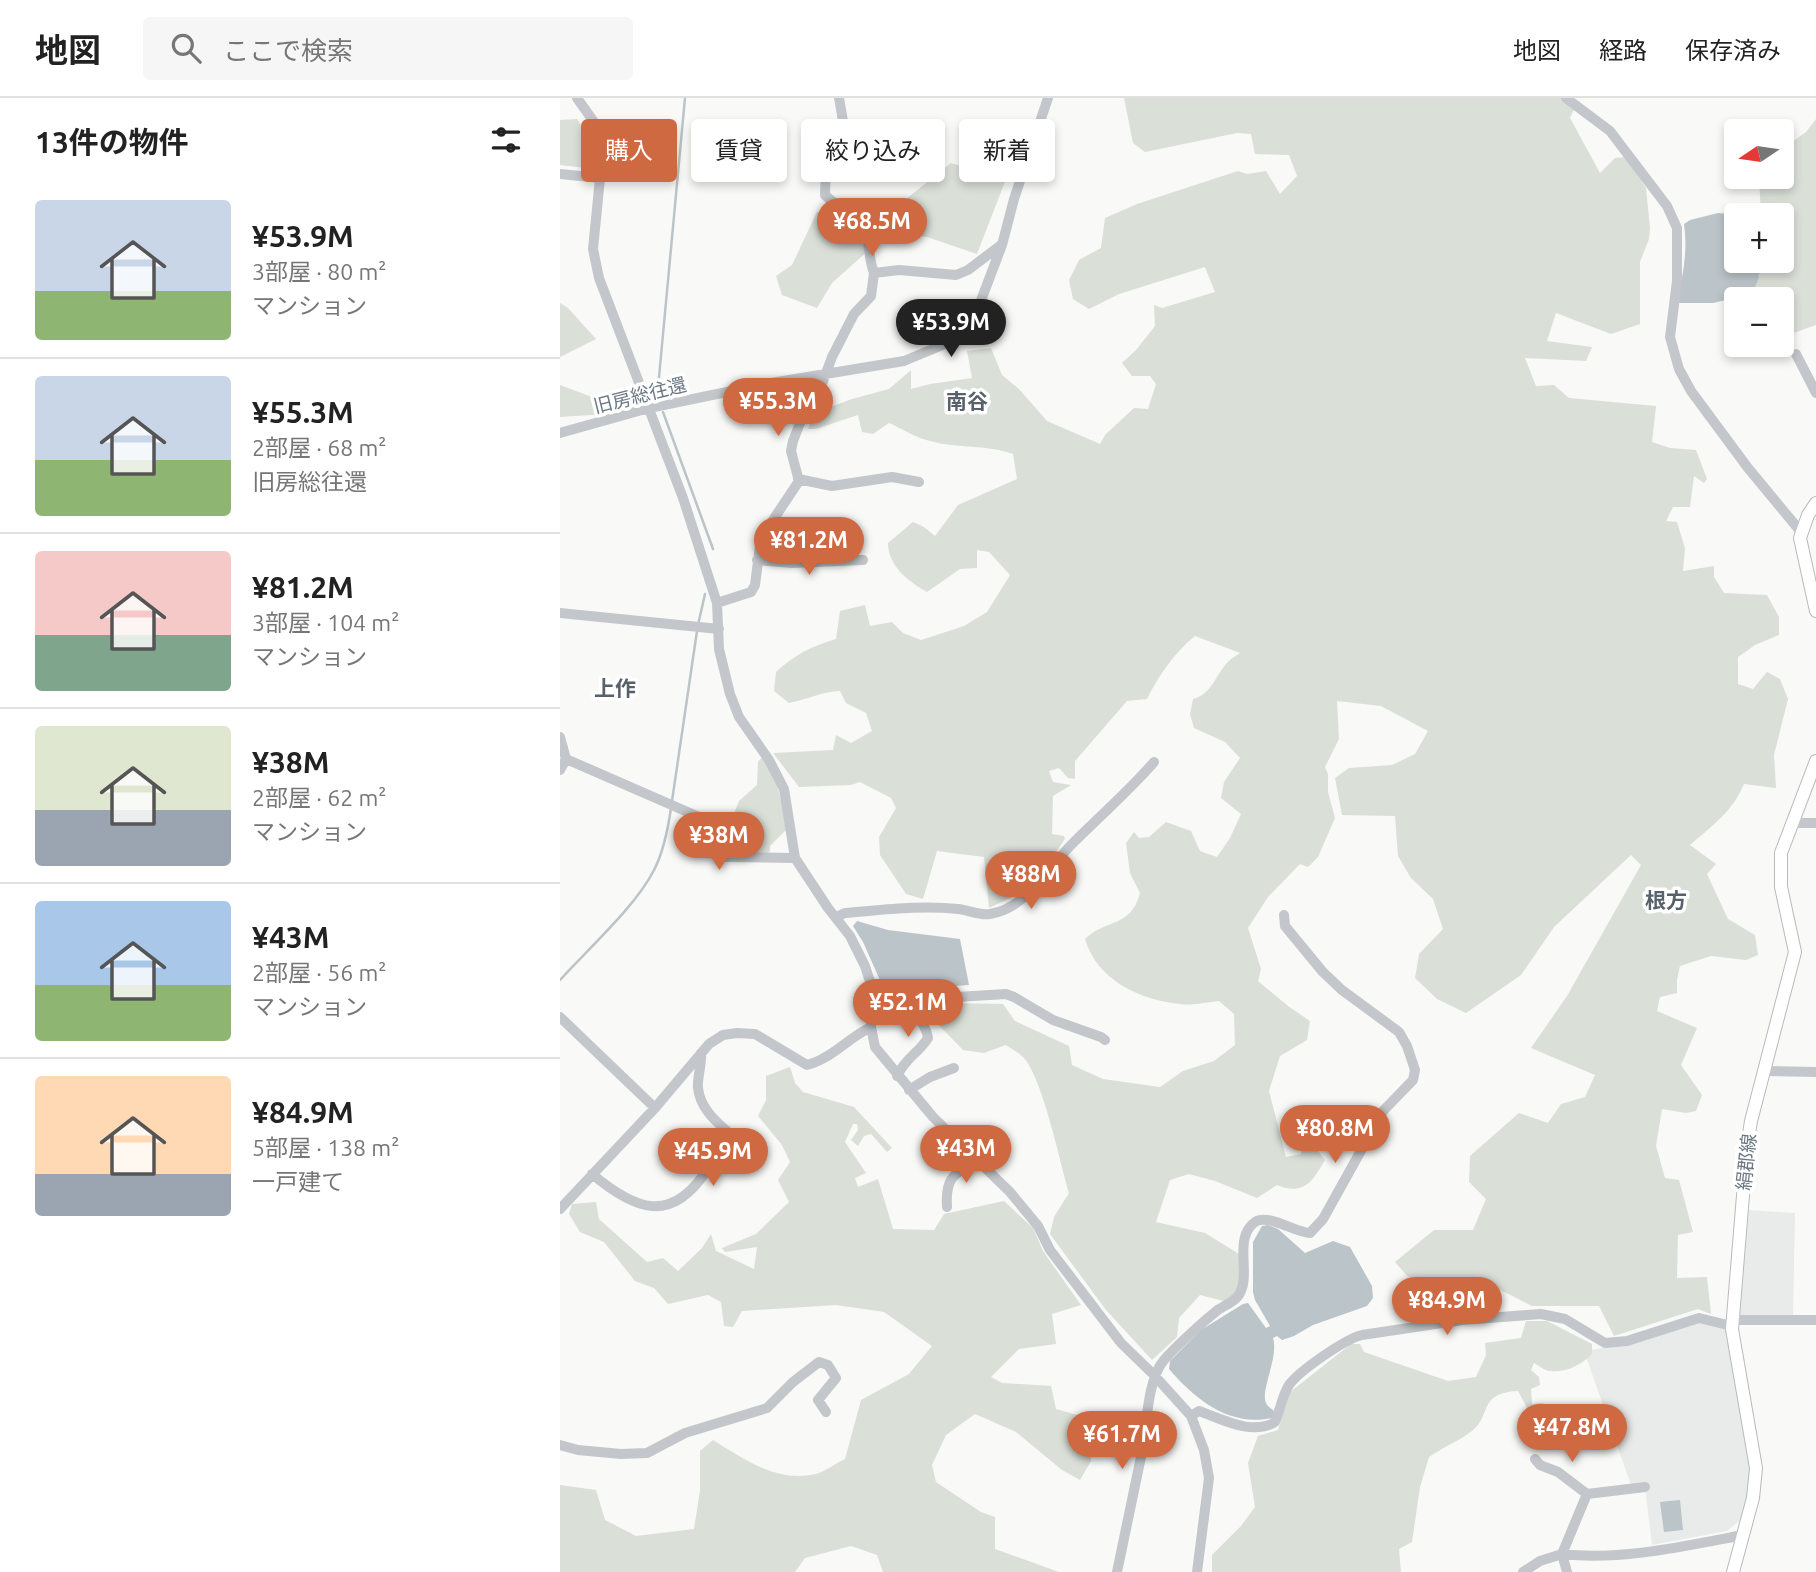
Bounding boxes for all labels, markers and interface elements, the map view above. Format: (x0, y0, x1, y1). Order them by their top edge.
search box (143, 17, 633, 80)
icon: search (167, 29, 205, 67)
text: 地図 (35, 31, 101, 68)
text: ここで検索 (223, 36, 353, 65)
text: 地図 (1513, 37, 1561, 64)
text: 経路 (1599, 37, 1647, 64)
text: 保存済み (1685, 37, 1781, 64)
chip: 購入 (581, 119, 677, 182)
chip: 賃貸 (691, 119, 787, 182)
chip: 絞り込み (801, 119, 945, 182)
chip: 新着 (959, 119, 1055, 182)
north arrow (1724, 119, 1794, 189)
map controls (1724, 119, 1794, 357)
icon: filters (487, 121, 525, 159)
text: 13件の物件 (35, 125, 189, 159)
pin: ¥68.5M (815, 198, 929, 258)
button: + (1724, 203, 1794, 273)
text: ¥68.5M (833, 208, 911, 233)
text: ¥53.9M (252, 219, 354, 253)
icon: home (91, 228, 175, 312)
text: 3部屋 · 80 m² (252, 259, 386, 284)
button: − (1724, 287, 1794, 357)
text: マンション (252, 293, 367, 318)
pin: ¥53.9M (894, 300, 1008, 359)
text: ¥53.9M (912, 309, 990, 334)
street label: 旧房総往還 (591, 373, 689, 417)
pin: ¥55.3M (721, 378, 835, 438)
text: ¥55.3M (739, 388, 817, 413)
district label: 南谷 (946, 389, 988, 413)
text: ¥55.3M (252, 395, 354, 429)
icon: home (91, 404, 175, 488)
text: 2部屋 · 68 m² (252, 435, 386, 460)
text: 旧房総往還 (252, 469, 367, 494)
pin: ¥81.2M (752, 518, 866, 577)
text: ¥81.2M (770, 527, 848, 552)
text: ¥81.2M (252, 570, 354, 604)
icon: home (91, 579, 175, 663)
text: 3部屋 · 104 m² (252, 610, 399, 635)
text: マンション (252, 644, 367, 669)
district label: 上作 (594, 676, 636, 700)
text: ¥38M (252, 745, 329, 779)
icon: home (91, 754, 175, 838)
text: 2部屋 · 62 m² (252, 785, 386, 810)
pin: ¥38M (678, 812, 760, 872)
text: マンション (252, 819, 367, 844)
text: ¥38M (689, 822, 749, 847)
pin: ¥88M (990, 852, 1072, 911)
text: ¥88M (1001, 861, 1061, 886)
district label: 根方 (1645, 888, 1687, 912)
text: ¥43M (252, 920, 329, 954)
icon: home (91, 929, 175, 1013)
text: 2部屋 · 56 m² (252, 960, 386, 985)
pin: ¥52.1M (851, 979, 965, 1039)
text: ¥52.1M (869, 989, 947, 1014)
text: マンション (252, 994, 367, 1019)
text: ¥84.9M (252, 1095, 354, 1129)
icon: home (91, 1104, 175, 1188)
pin: ¥80.8M (1278, 1105, 1392, 1165)
text: ¥80.8M (1296, 1115, 1374, 1140)
pin: ¥43M (925, 1126, 1007, 1185)
pin: ¥45.9M (656, 1128, 770, 1188)
street label: 絹郡線 (1732, 1132, 1760, 1192)
text: 5部屋 · 138 m² (252, 1135, 399, 1160)
text: ¥43M (936, 1135, 996, 1160)
text: ¥45.9M (674, 1138, 752, 1163)
text: 一戸建て (252, 1169, 344, 1194)
pin: ¥84.9M (1390, 1278, 1504, 1337)
text: ¥84.9M (1408, 1287, 1486, 1312)
pin: ¥47.8M (1515, 1404, 1629, 1464)
pin: ¥61.7M (1065, 1412, 1179, 1471)
text: ¥47.8M (1533, 1414, 1611, 1439)
text: ¥61.7M (1083, 1421, 1161, 1446)

